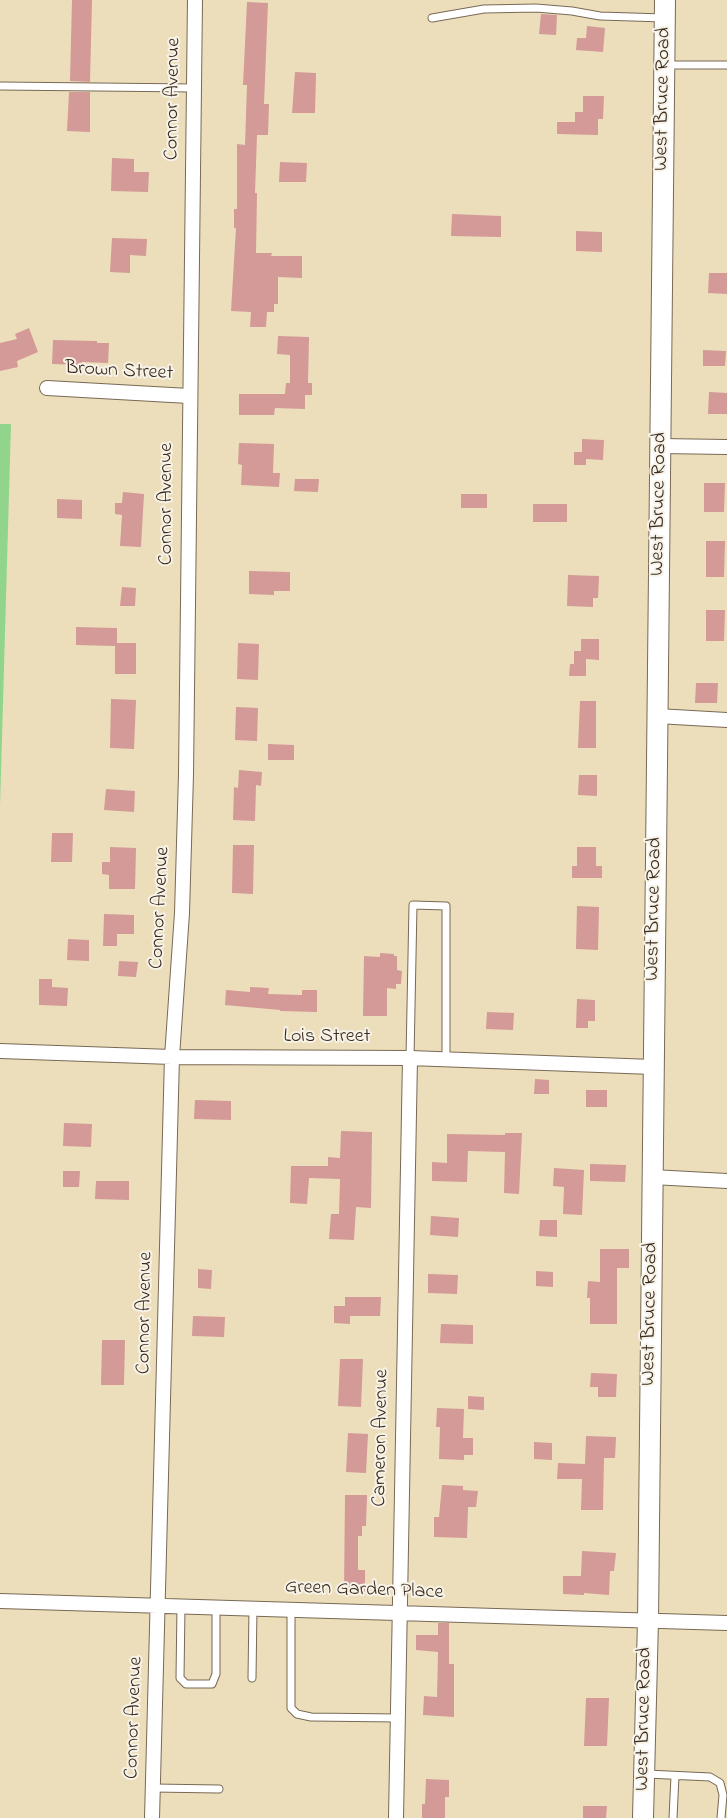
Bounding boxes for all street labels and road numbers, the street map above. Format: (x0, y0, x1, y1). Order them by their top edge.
street label: West Bruce Road (651, 27, 677, 171)
street label: Connor Avenue (161, 38, 187, 160)
street label: Brown Street (64, 357, 174, 387)
street label: West Bruce Road (647, 432, 673, 576)
street label: Connor Avenue (156, 443, 180, 565)
street label: West Bruce Road (642, 837, 668, 981)
street label: Connor Avenue (146, 846, 176, 970)
street label: Lois Street (284, 1026, 370, 1050)
street label: West Bruce Road (638, 1242, 664, 1386)
street label: Connor Avenue (133, 1252, 159, 1374)
street label: Cameron Avenue (369, 1369, 395, 1507)
street label: Green Garden Place (284, 1576, 444, 1606)
street label: West Bruce Road (632, 1647, 658, 1791)
street label: Connor Avenue (121, 1656, 149, 1780)

